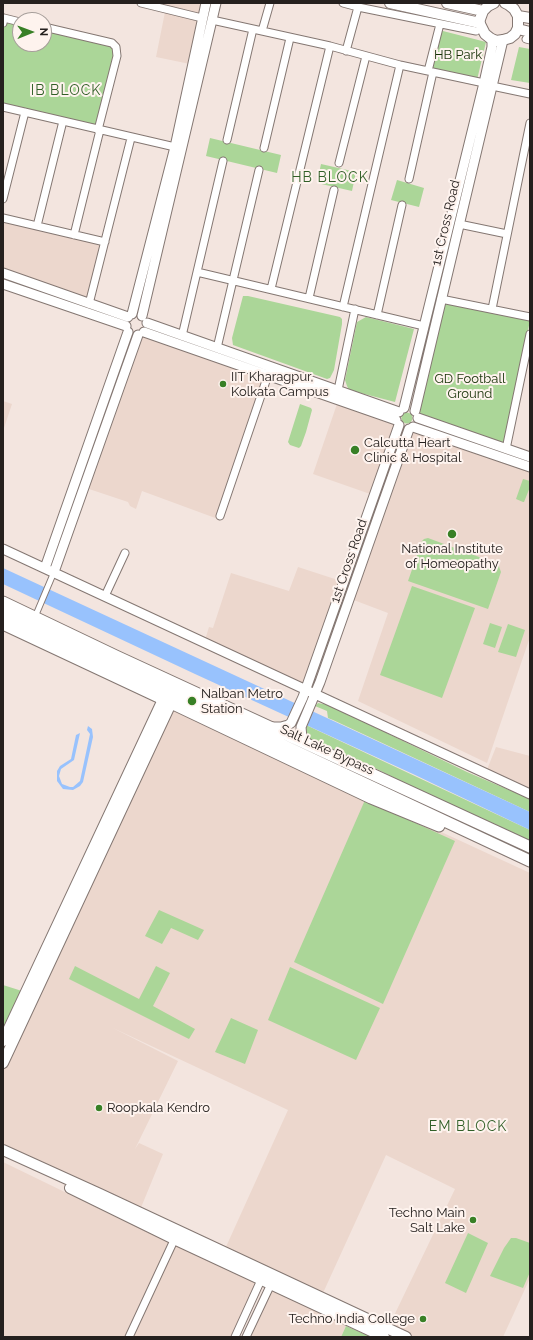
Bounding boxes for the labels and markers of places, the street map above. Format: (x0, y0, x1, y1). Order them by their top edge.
place label: IIT Kharagpur, Kolkata Campus (231, 369, 329, 400)
marker: IIT Kharagpur, Kolkata Campus (218, 379, 228, 389)
place label: Calcutta Heart Clinic & Hospital (364, 435, 461, 466)
marker: Calcutta Heart Clinic & Hospital (349, 444, 361, 456)
marker: National Institute of Homeopathy (446, 528, 458, 540)
place label: National Institute of Homeopathy (401, 541, 503, 572)
place label: Nalban Metro Station (201, 686, 283, 717)
marker: Nalban Metro Station (186, 695, 198, 707)
place label: Roopkala Kendro (107, 1100, 210, 1116)
marker: Roopkala Kendro (94, 1103, 104, 1113)
place label: Techno Main Salt Lake (389, 1205, 465, 1236)
marker: Techno Main Salt Lake (468, 1215, 478, 1225)
place label: Techno India College (288, 1311, 415, 1327)
marker: Techno India College (418, 1314, 428, 1324)

